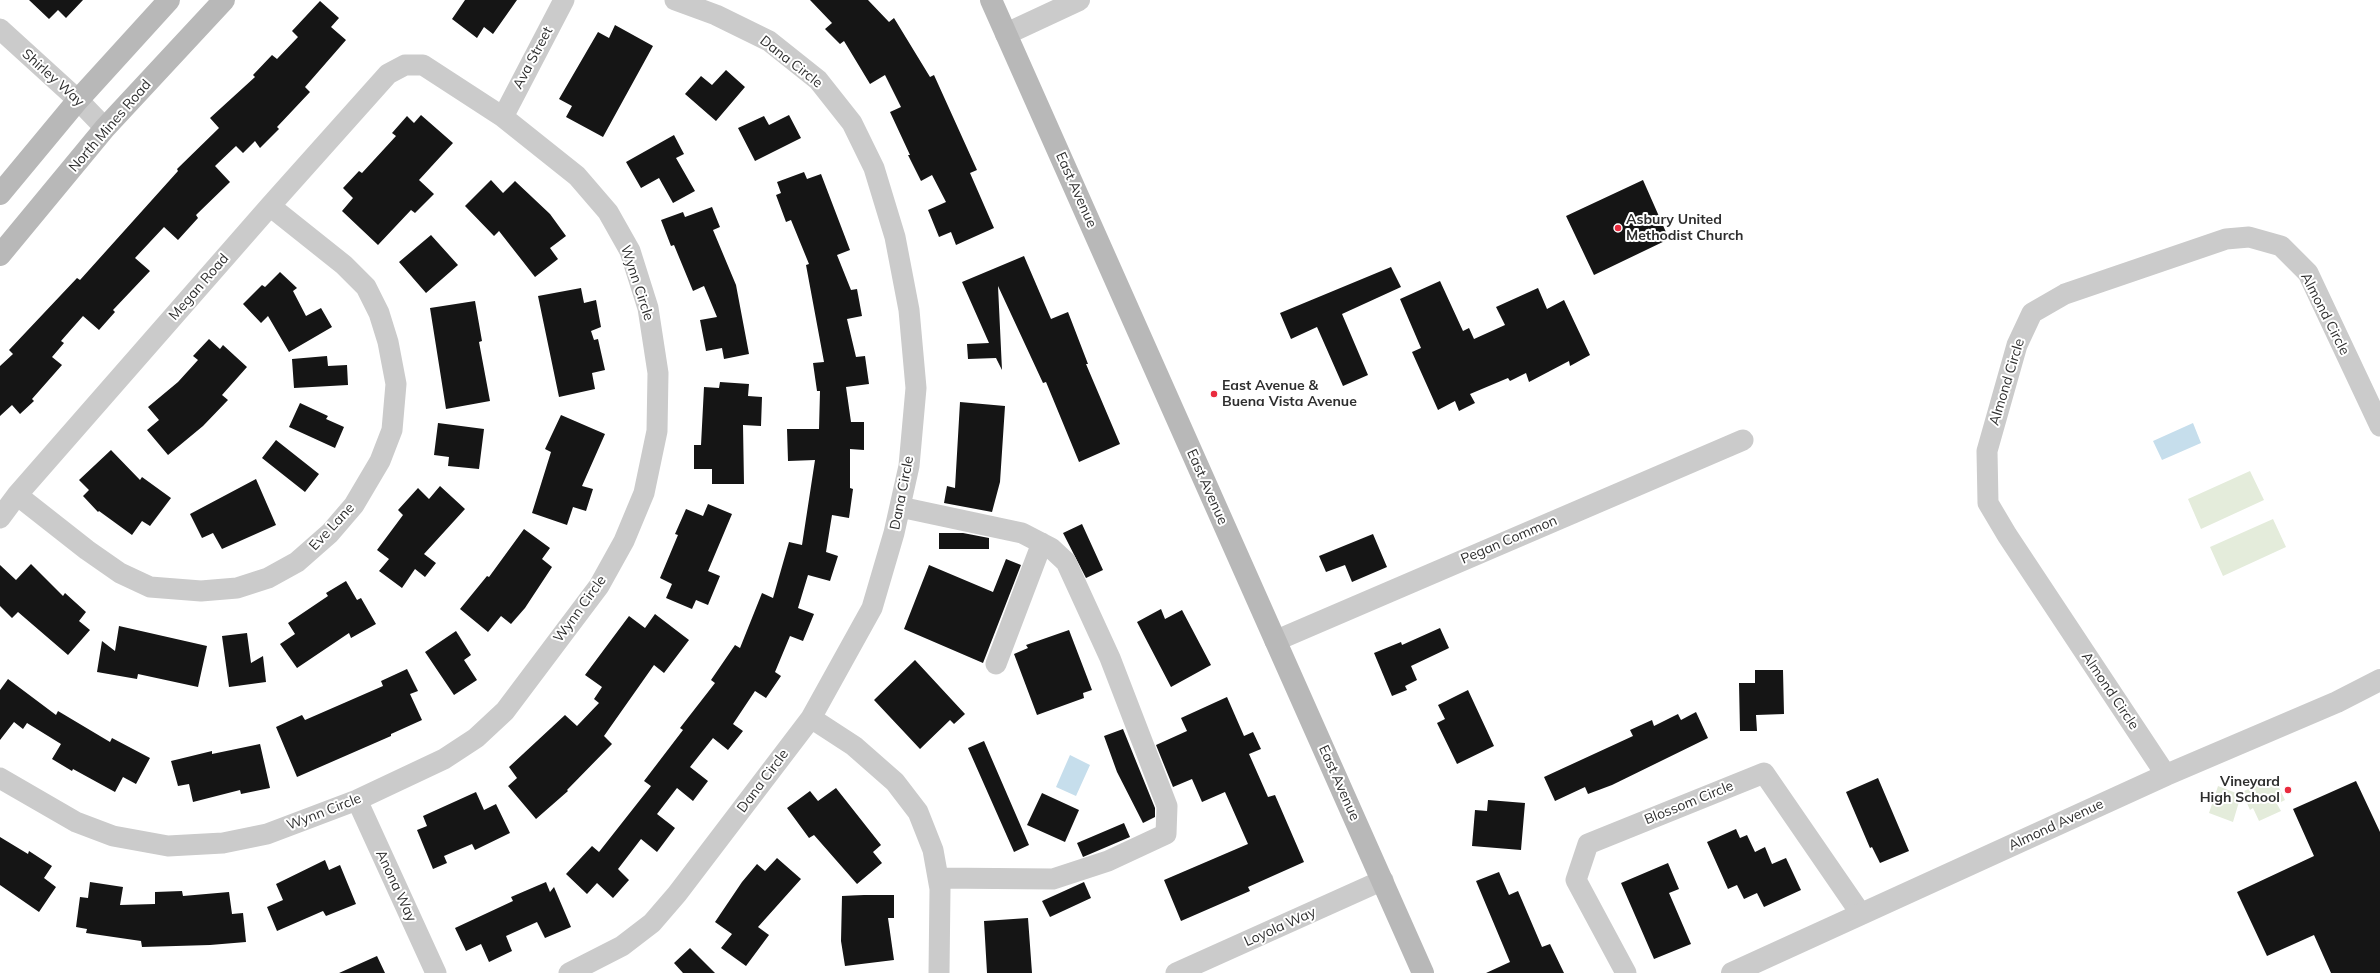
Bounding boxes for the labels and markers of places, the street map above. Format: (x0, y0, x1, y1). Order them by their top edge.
place label: Asbury United Methodist Church (1626, 212, 1744, 244)
marker: Asbury United Methodist Church (1613, 223, 1623, 233)
place label: East Avenue & Buena Vista Avenue (1222, 378, 1357, 410)
marker: East Avenue & Buena Vista Avenue (1209, 389, 1219, 399)
place label: Vineyard High School (2200, 774, 2280, 806)
marker: Vineyard High School (2283, 785, 2293, 795)

